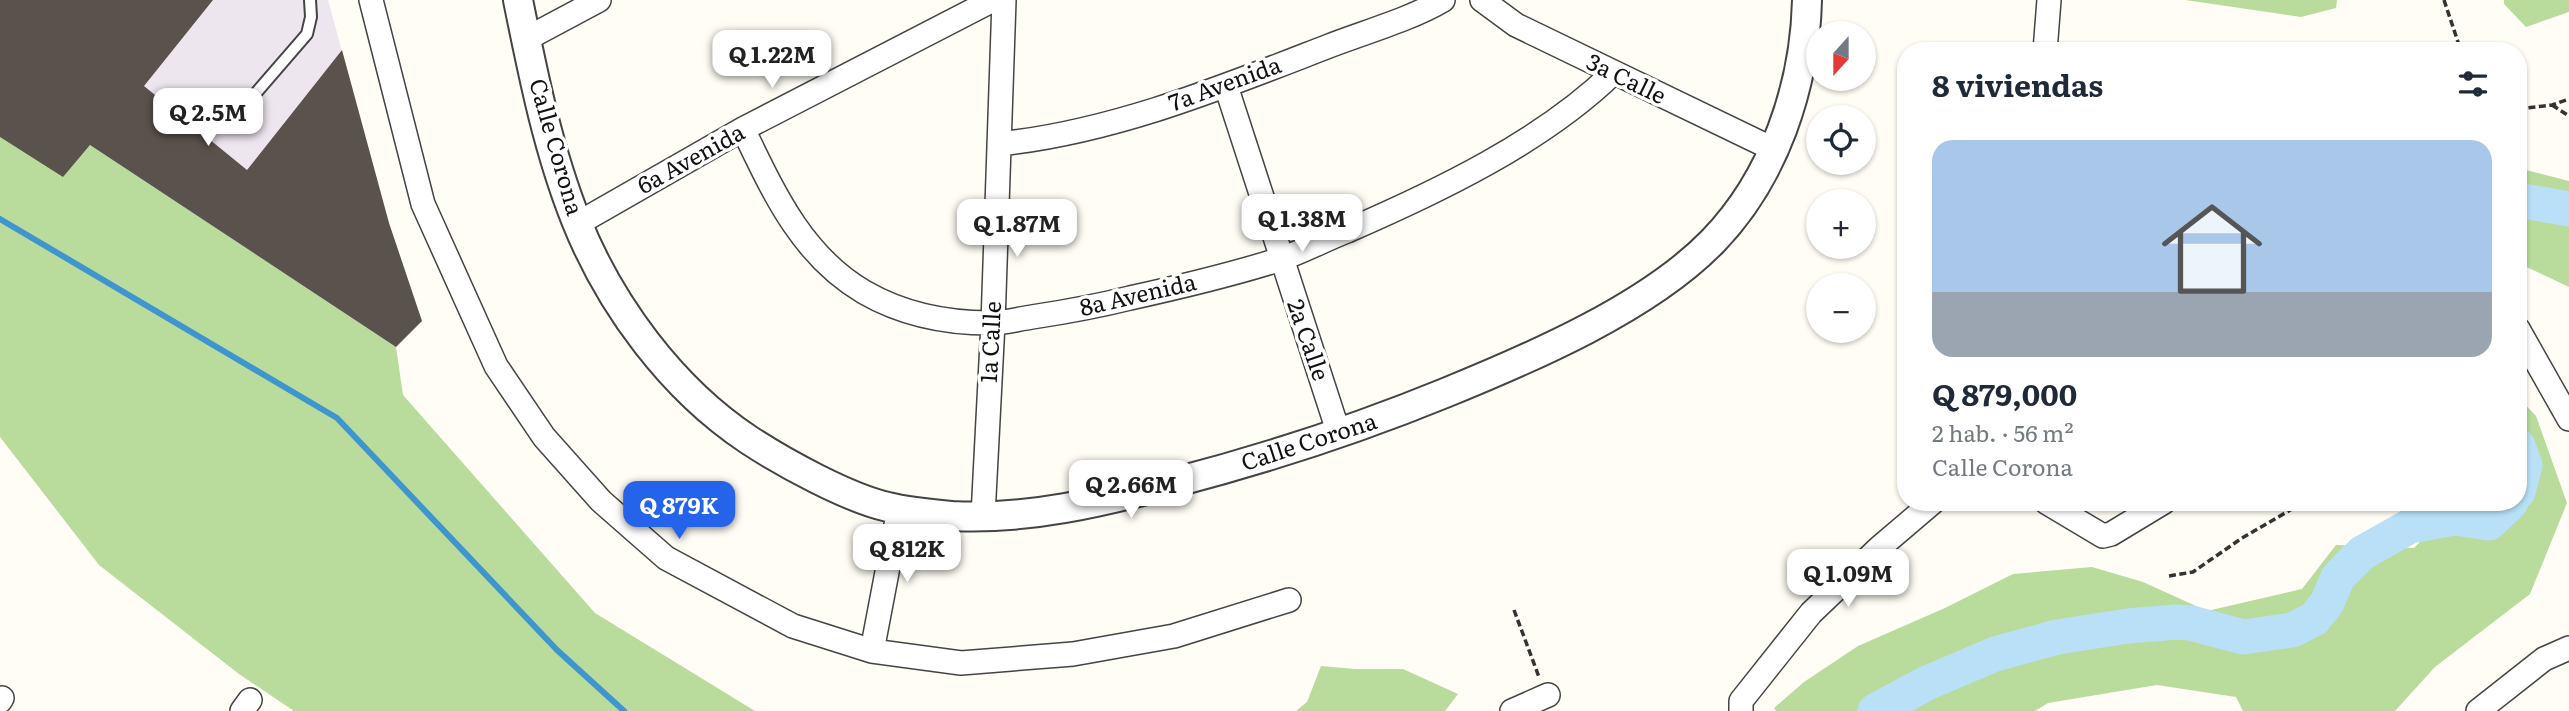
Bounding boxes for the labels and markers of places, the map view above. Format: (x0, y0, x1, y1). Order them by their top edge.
pin: Q 1.22M (707, 31, 837, 90)
pin: Q 2.5M (151, 88, 265, 148)
pin: Q 1.38M (1237, 194, 1367, 254)
pin: Q 1.87M (952, 200, 1082, 259)
pin: Q 2.66M (1066, 461, 1196, 520)
pin: Q 879K (622, 482, 736, 541)
pin: Q 812K (850, 524, 964, 584)
pin: Q 1.09M (1783, 550, 1913, 609)

